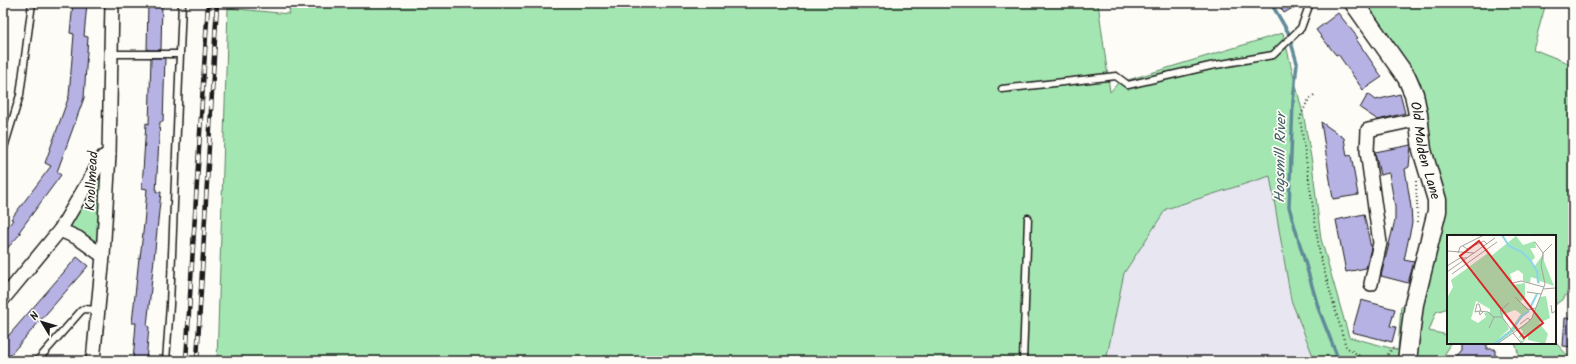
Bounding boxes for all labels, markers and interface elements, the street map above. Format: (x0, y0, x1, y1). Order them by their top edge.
street label: Old Malden Lane (1404, 100, 1446, 203)
water label: Hogsmill River (1268, 110, 1294, 203)
street label: Knollmead (79, 150, 105, 212)
inset map (1447, 235, 1556, 344)
north arrow (22, 302, 62, 342)
text: N (26, 308, 44, 325)

